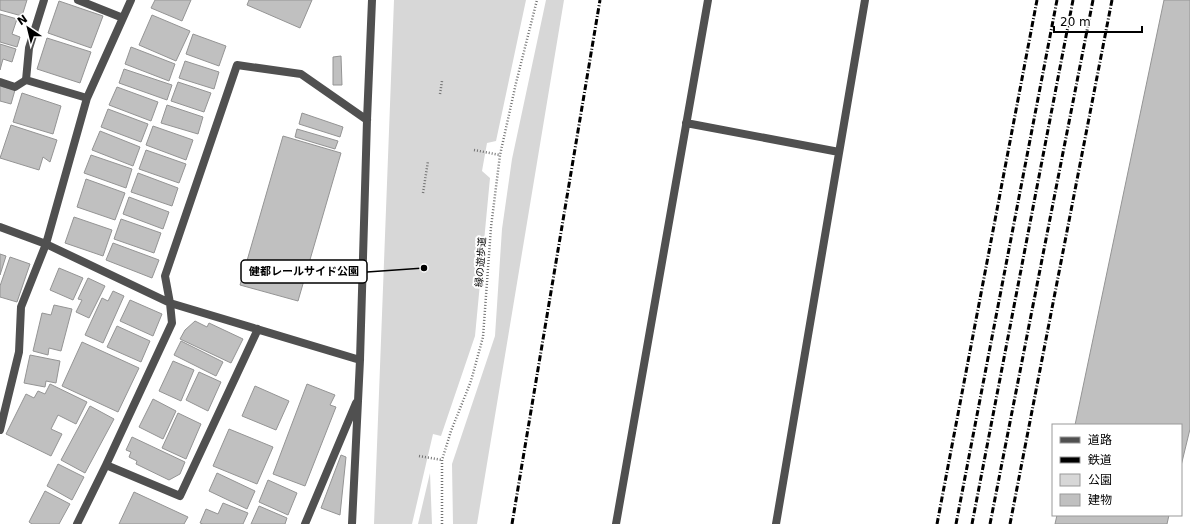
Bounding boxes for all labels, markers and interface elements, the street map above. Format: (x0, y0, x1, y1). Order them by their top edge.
north arrow (8, 8, 48, 48)
scale bar (1054, 8, 1142, 34)
text: N (15, 12, 30, 28)
text: 20 m (1060, 15, 1091, 29)
street label: 緑の遊歩道 (473, 237, 488, 287)
callout: 健都レールサイド公園 (241, 260, 367, 283)
text: 健都レールサイド公園 (248, 265, 359, 278)
legend (1052, 424, 1182, 516)
text: 道路 (1088, 433, 1112, 447)
text: 鉄道 (1088, 453, 1112, 467)
text: 公園 (1088, 473, 1112, 487)
text: 建物 (1088, 493, 1112, 507)

